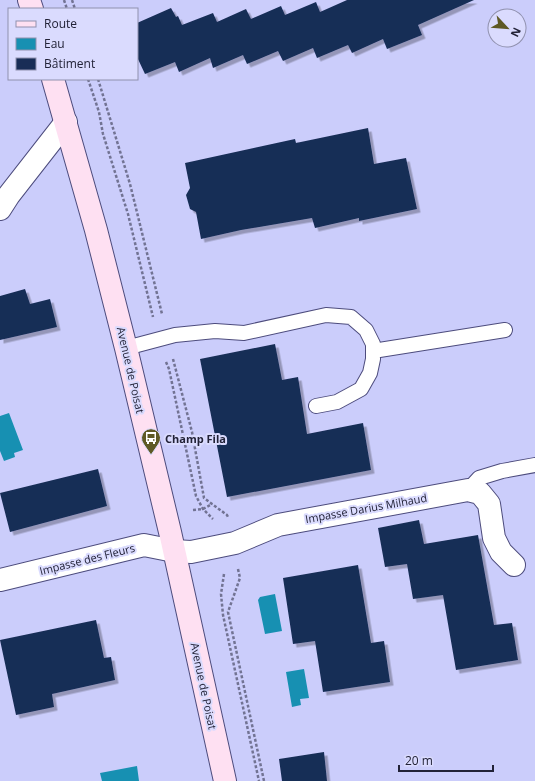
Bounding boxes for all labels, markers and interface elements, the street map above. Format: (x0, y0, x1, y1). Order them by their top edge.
legend (8, 8, 138, 80)
north arrow (487, 8, 527, 48)
text: Route (44, 15, 77, 32)
text: N (508, 25, 525, 40)
text: Eau (44, 35, 65, 52)
text: Bâtiment (44, 55, 95, 72)
street label: Avenue de Poisat (114, 325, 148, 415)
bus stop icon: Champ Fila (140, 427, 162, 455)
place label: Champ Fila (165, 431, 226, 446)
street label: Impasse Darius Milhaud (304, 490, 428, 526)
street label: Impasse des Fleurs (38, 540, 136, 578)
street label: Avenue de Poisat (187, 641, 221, 731)
scale bar (399, 747, 493, 773)
text: 20 m (405, 752, 433, 769)

